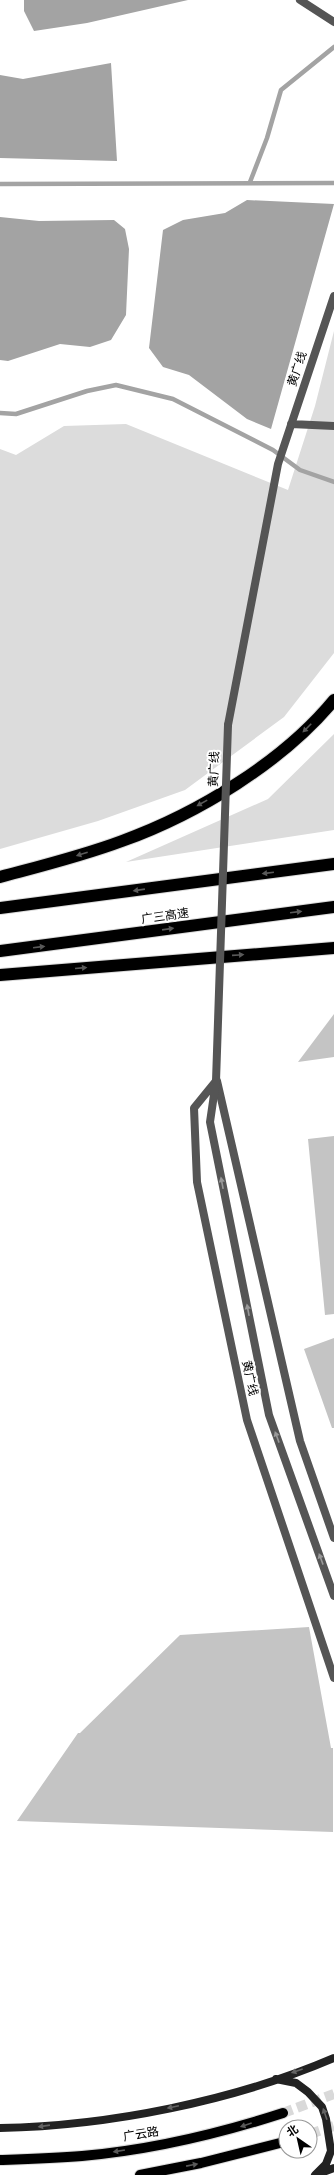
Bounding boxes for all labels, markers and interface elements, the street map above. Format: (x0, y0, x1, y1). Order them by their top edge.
street label: 黄广线 (285, 350, 309, 388)
one-way arrow (302, 723, 312, 733)
street label: 黄广线 (206, 751, 222, 787)
one-way arrow (196, 800, 207, 807)
one-way arrow (76, 851, 88, 857)
one-way arrow (261, 870, 274, 876)
one-way arrow (133, 887, 145, 893)
street label: 广三高速 (140, 906, 190, 926)
one-way arrow (290, 909, 302, 915)
one-way arrow (161, 926, 174, 932)
one-way arrow (33, 944, 45, 950)
one-way arrow (232, 951, 244, 958)
one-way arrow (75, 964, 87, 971)
one-way arrow (219, 1177, 225, 1189)
one-way arrow (245, 1304, 251, 1317)
street label: 黄广线 (239, 1359, 261, 1397)
one-way arrow (274, 1431, 280, 1443)
one-way arrow (318, 1553, 324, 1565)
one-way arrow (291, 2068, 303, 2074)
one-way arrow (166, 2104, 179, 2110)
one-way arrow (321, 2108, 327, 2120)
north arrow (278, 2119, 318, 2159)
one-way arrow (240, 2122, 252, 2128)
one-way arrow (38, 2123, 50, 2129)
text: 北 (284, 2123, 300, 2139)
street label: 广云路 (122, 2124, 160, 2144)
one-way arrow (113, 2148, 125, 2154)
one-way arrow (186, 2162, 198, 2168)

